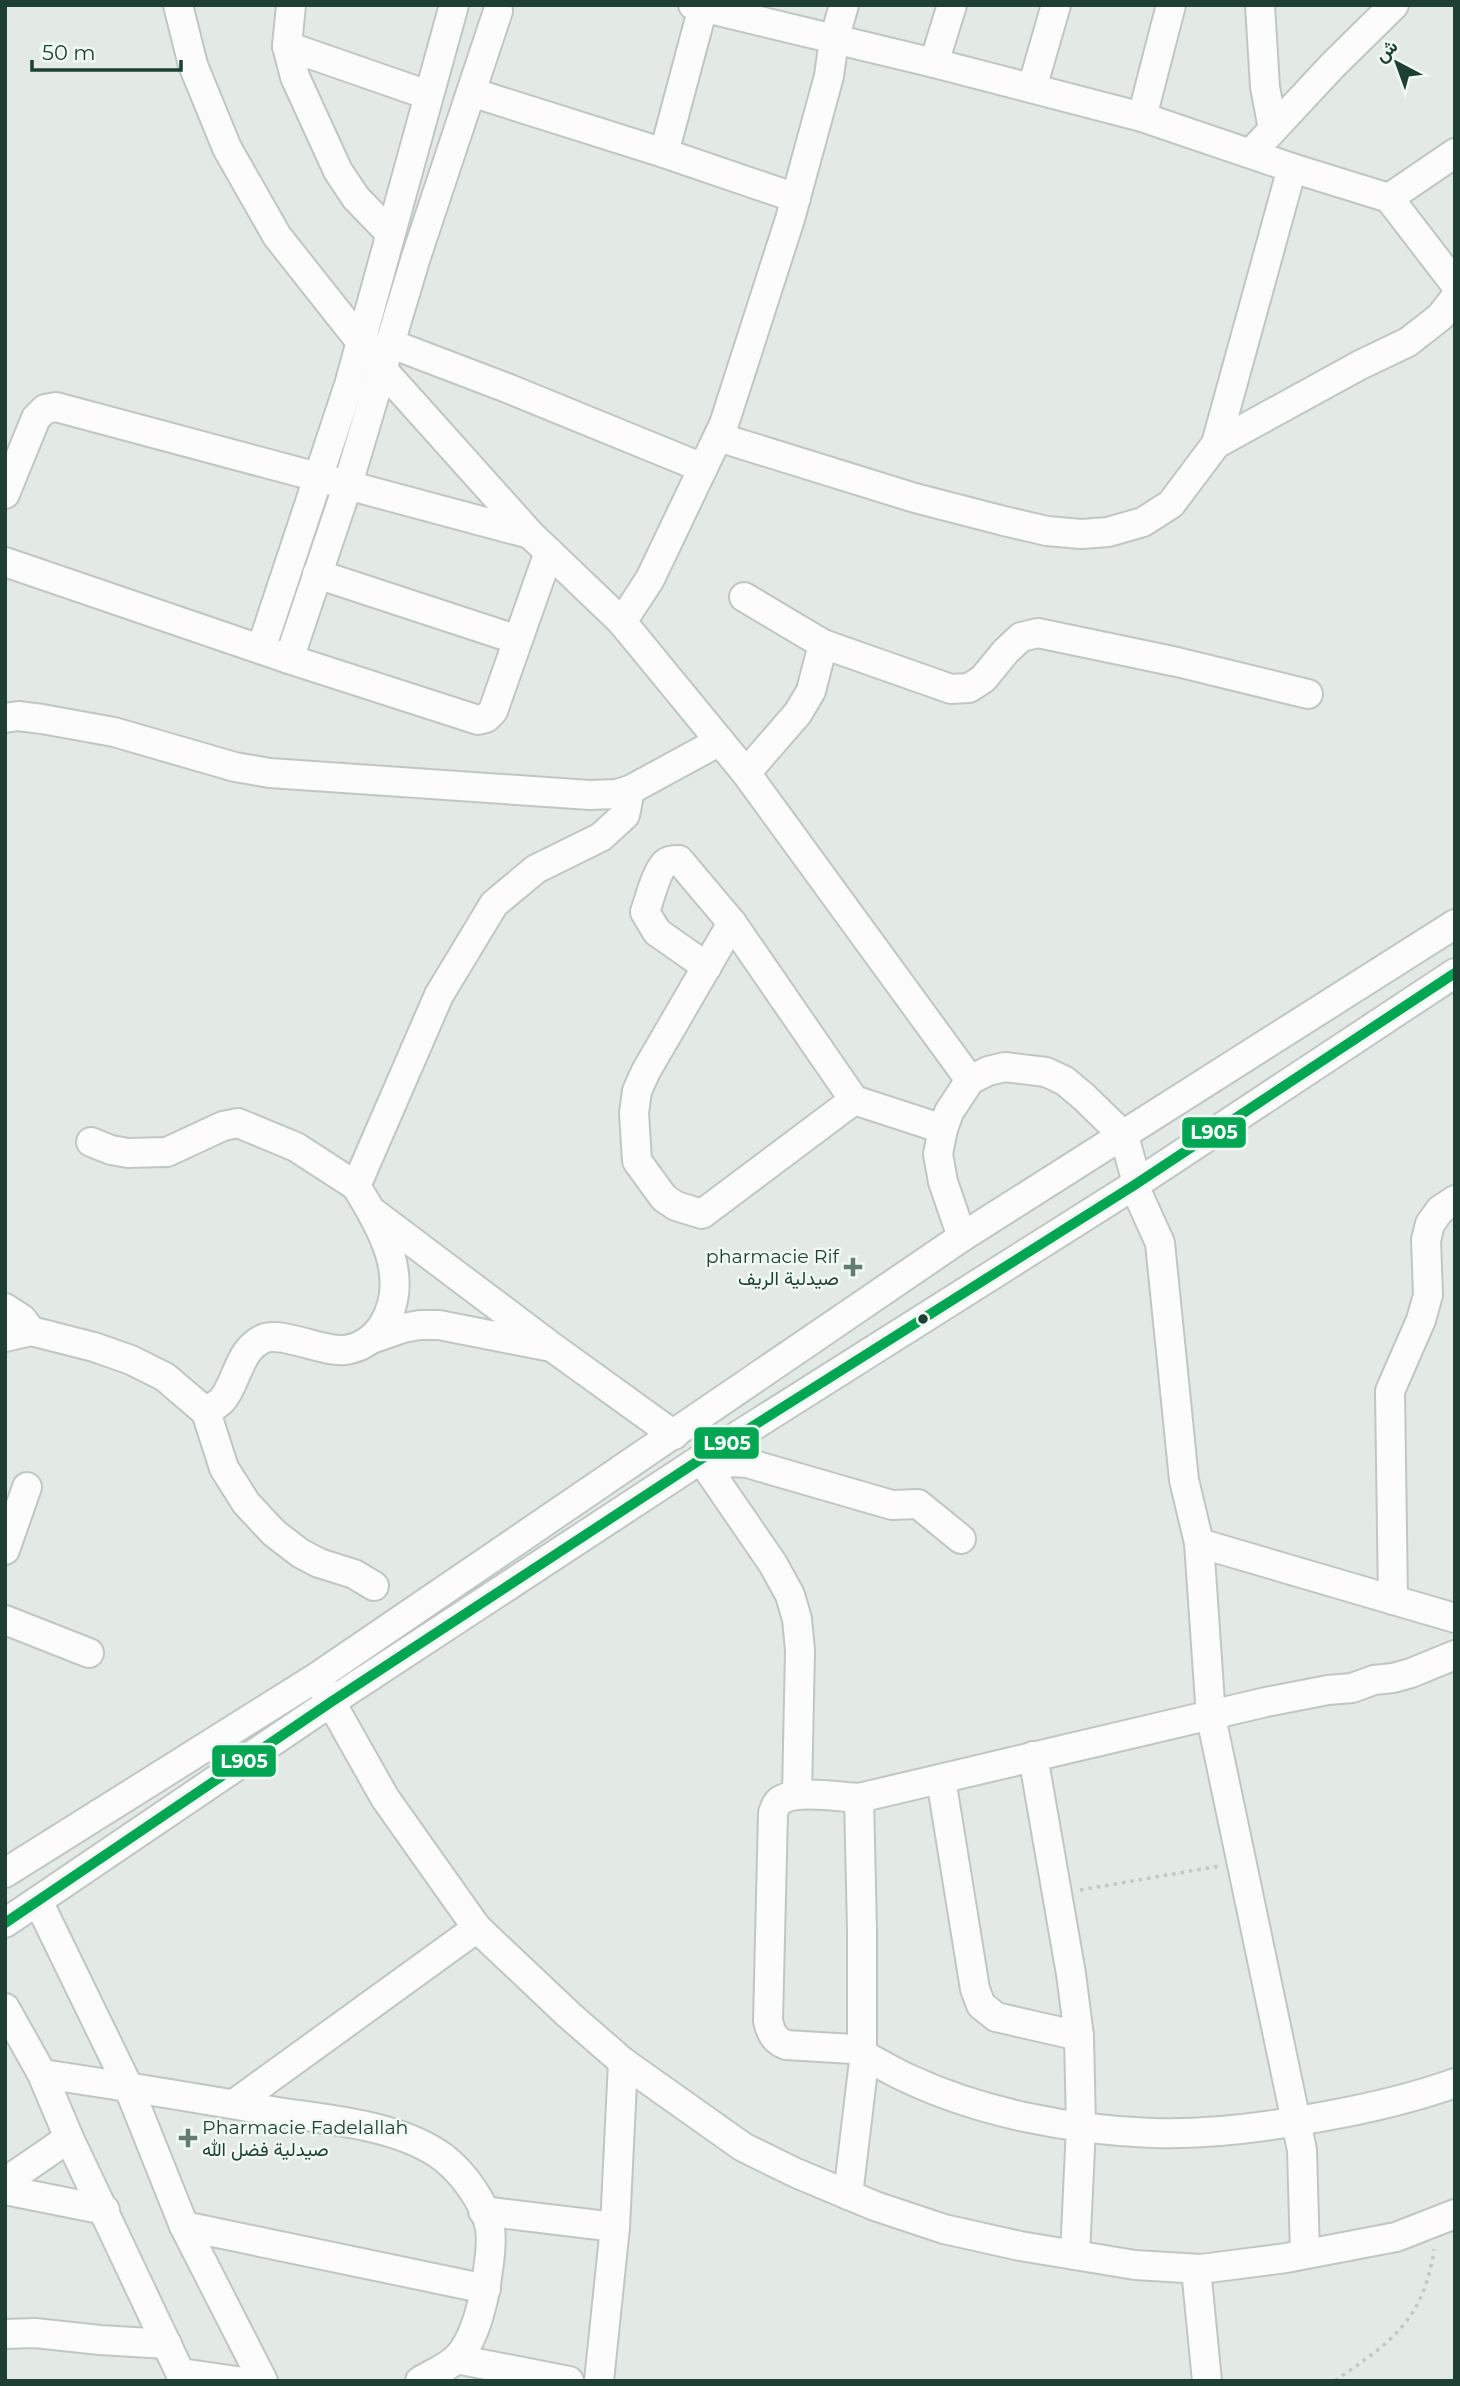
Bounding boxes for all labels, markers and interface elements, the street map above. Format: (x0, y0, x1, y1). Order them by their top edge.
scale bar (32, 28, 180, 72)
north arrow (1362, 28, 1432, 98)
text: ش (1370, 34, 1402, 67)
text: 50 m (42, 40, 96, 65)
line badge: L905 (1181, 1116, 1247, 1149)
text: L905 (1190, 1121, 1238, 1144)
place label: pharmacie Rif صيدلية الريف (706, 1245, 841, 1290)
marker: pharmacie Rif صيدلية الريف (845, 1259, 861, 1275)
unlabelled marker (916, 1312, 930, 1326)
line badge: L905 (693, 1426, 760, 1460)
text: L905 (703, 1432, 751, 1455)
line badge: L905 (211, 1744, 277, 1778)
text: L905 (220, 1750, 268, 1773)
place label: Pharmacie Fadelallah صيدلية فضل الله (202, 2116, 408, 2161)
marker: Pharmacie Fadelallah صيدلية فضل الله (180, 2130, 196, 2146)

